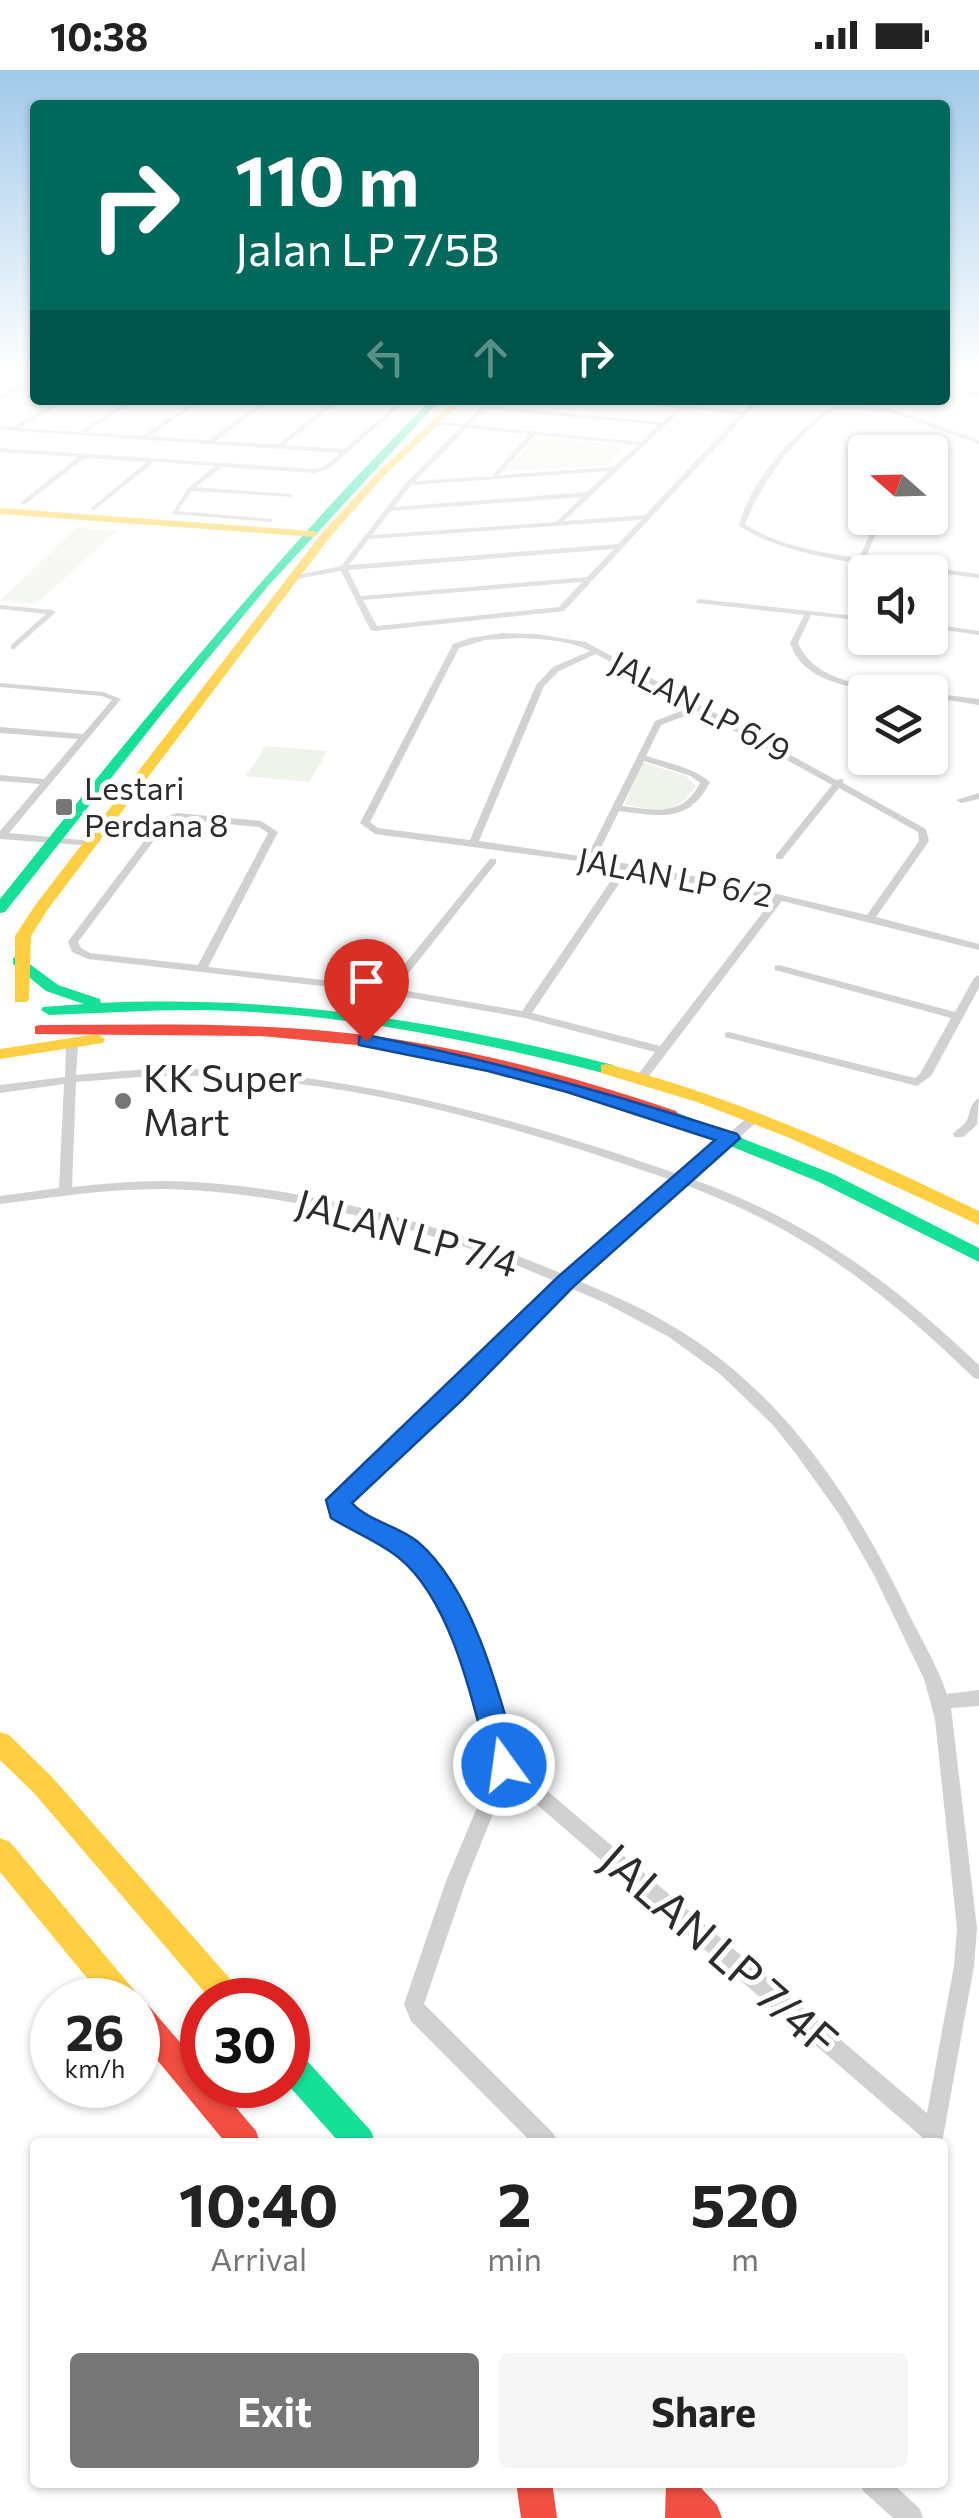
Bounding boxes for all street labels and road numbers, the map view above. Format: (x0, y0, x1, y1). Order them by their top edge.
street label: JALAN LP 6/9 (604, 641, 798, 769)
street label: JALAN LP 6/2 (575, 838, 776, 914)
street label: JALAN LP 7/4 (292, 1178, 524, 1286)
street label: JALAN LP 7/4F (591, 1830, 850, 2066)

